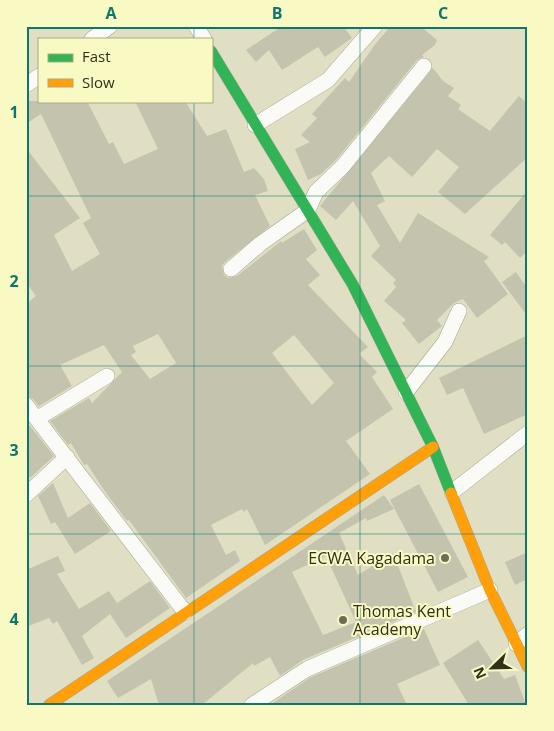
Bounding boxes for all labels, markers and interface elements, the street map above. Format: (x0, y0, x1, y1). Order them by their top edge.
text: A (105, 2, 117, 24)
text: B (272, 2, 282, 24)
text: C (438, 2, 448, 24)
legend (38, 38, 212, 102)
text: Fast (82, 46, 111, 66)
text: Slow (82, 72, 115, 92)
text: 1 (9, 101, 19, 123)
text: 2 (9, 270, 19, 292)
text: 3 (9, 439, 19, 461)
place label: ECWA Kagadama (308, 547, 435, 569)
marker: ECWA Kagadama (439, 552, 451, 564)
place label: Thomas Kent Academy (353, 600, 451, 640)
text: 4 (9, 608, 19, 630)
marker: Thomas Kent Academy (337, 614, 349, 626)
north arrow (466, 644, 516, 694)
text: N (469, 664, 491, 682)

